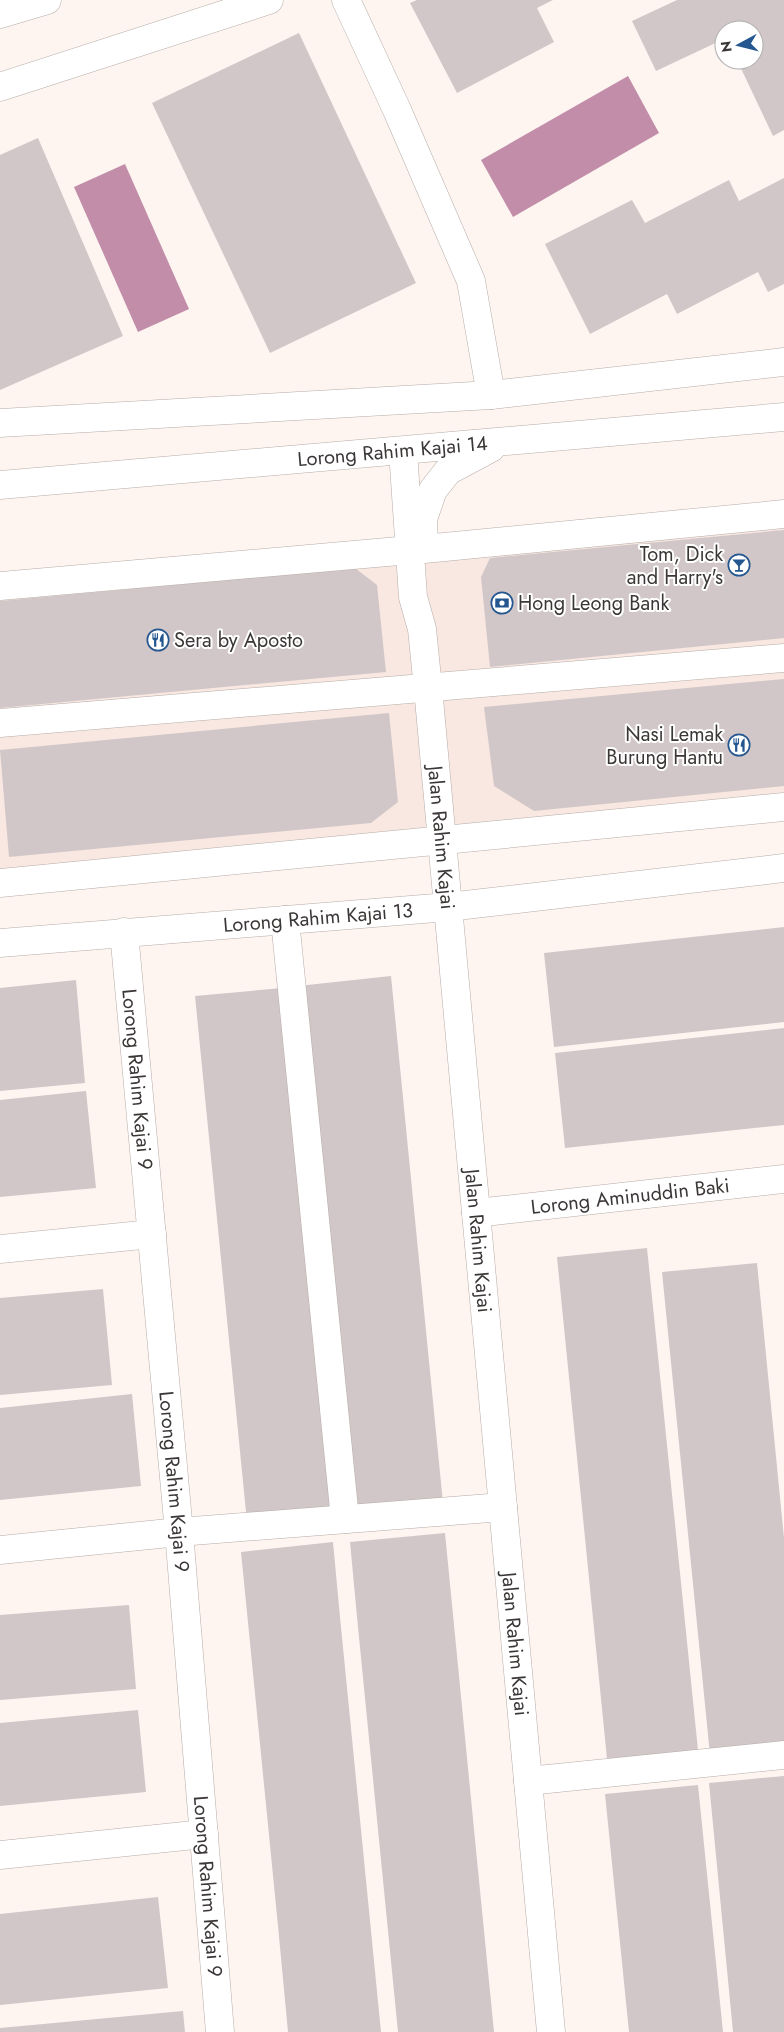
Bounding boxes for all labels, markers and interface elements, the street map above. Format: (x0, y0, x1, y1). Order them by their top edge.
north arrow (714, 20, 764, 70)
text: N (715, 40, 737, 53)
street label: Lorong Rahim Kajai 14 (296, 429, 489, 474)
place label: Tom, Dick and Harry's (627, 540, 723, 592)
bar icon: Tom, Dick and Harry's (727, 553, 751, 577)
place label: Hong Leong Bank (518, 589, 670, 618)
bank icon: Hong Leong Bank (490, 591, 514, 615)
place label: Sera by Aposto (174, 626, 303, 655)
restaurant icon: Sera by Aposto (146, 628, 170, 652)
place label: Nasi Lemak Burung Hantu (606, 720, 723, 772)
restaurant icon: Nasi Lemak Burung Hantu (727, 733, 751, 757)
street label: Jalan Rahim Kajai (420, 761, 462, 911)
street label: Lorong Rahim Kajai 13 (222, 896, 414, 940)
street label: Lorong Rahim Kajai 9 (114, 988, 160, 1171)
street label: Jalan Rahim Kajai (457, 1165, 499, 1314)
street label: Lorong Aminuddin Baki (529, 1171, 731, 1222)
street label: Lorong Rahim Kajai 9 (151, 1390, 196, 1573)
street label: Jalan Rahim Kajai (494, 1568, 536, 1717)
street label: Lorong Rahim Kajai 9 (186, 1795, 229, 1978)

